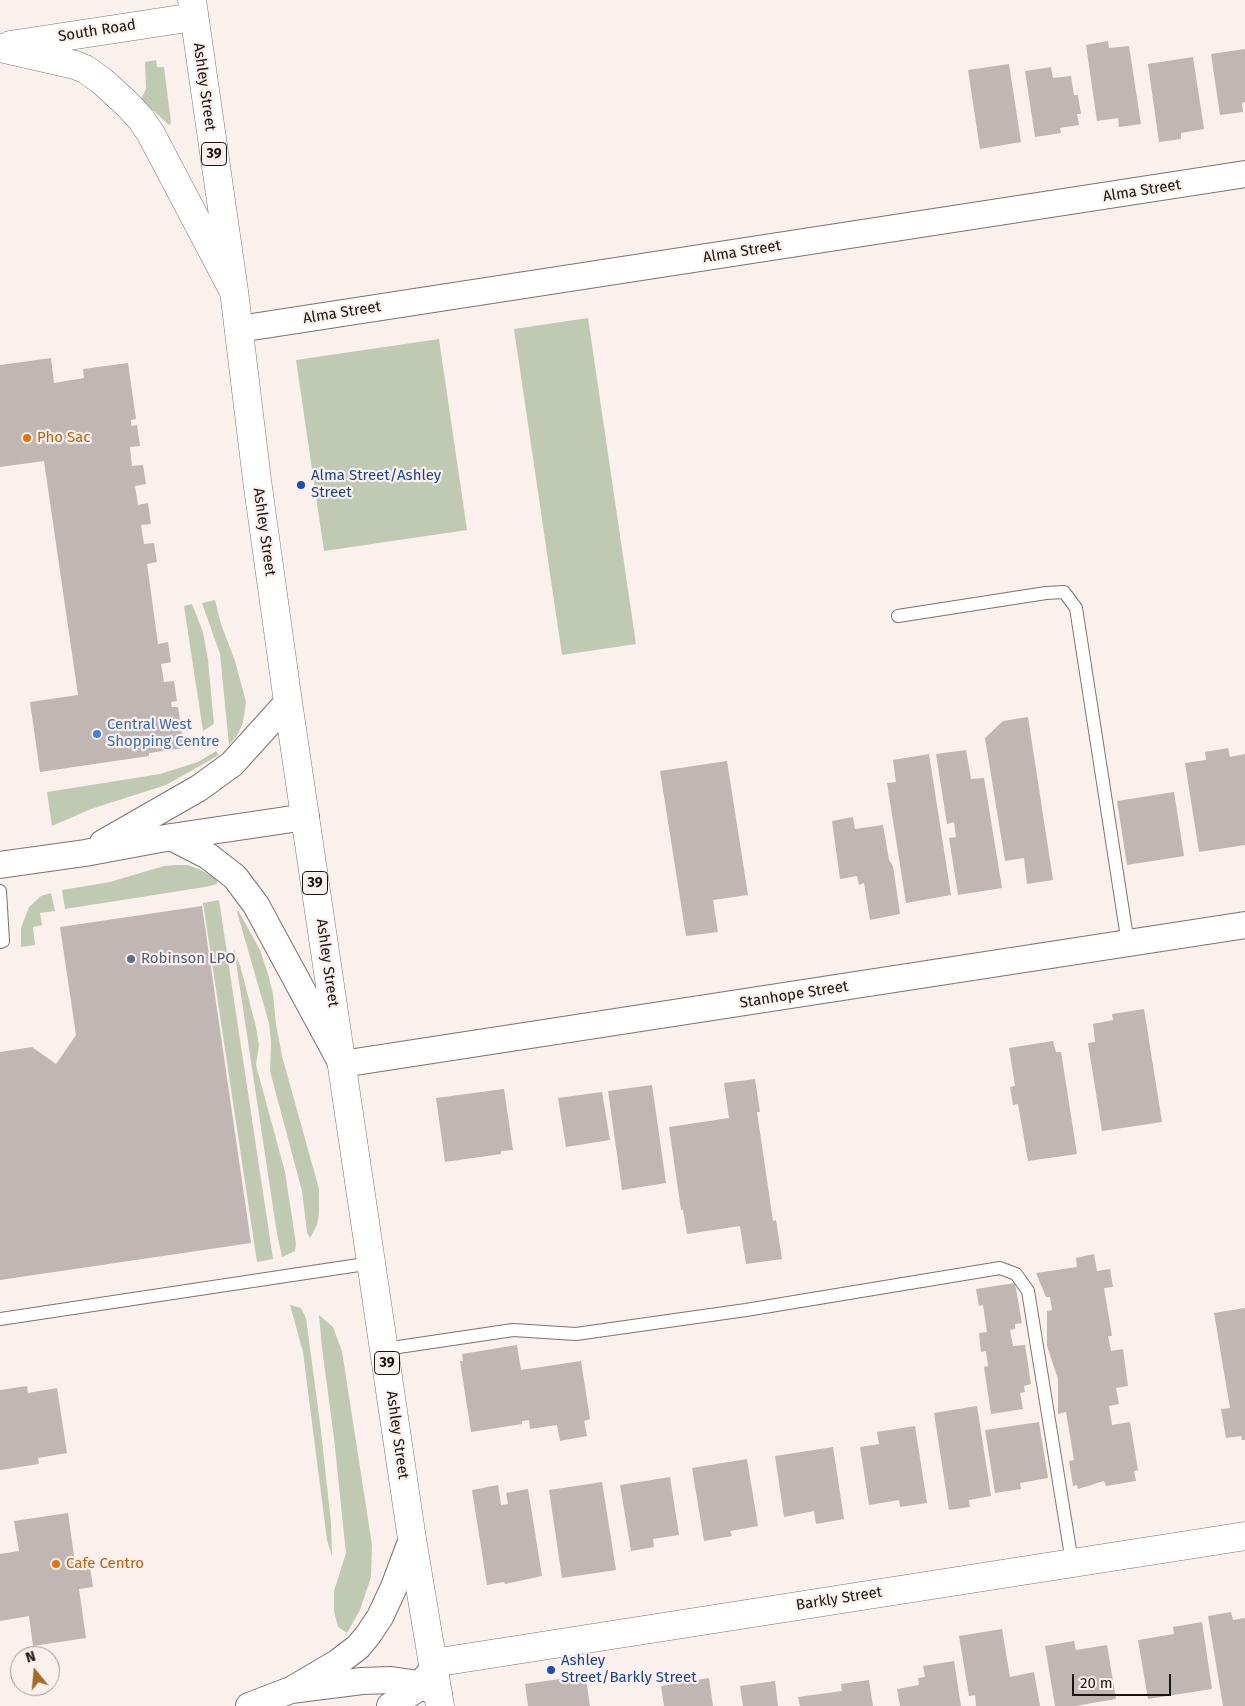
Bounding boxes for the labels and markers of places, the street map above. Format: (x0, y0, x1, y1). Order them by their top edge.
place label: Pho Sac (37, 429, 90, 447)
marker: Pho Sac (21, 432, 33, 444)
place label: Alma Street/Ashley Street (311, 467, 441, 502)
marker: Alma Street/Ashley Street (295, 479, 307, 491)
place label: Central West Shopping Centre (107, 716, 219, 751)
marker: Central West Shopping Centre (91, 728, 103, 740)
place label: Robinson LPO (141, 950, 236, 968)
marker: Robinson LPO (125, 953, 137, 965)
place label: Cafe Centro (66, 1555, 144, 1573)
marker: Cafe Centro (50, 1558, 62, 1570)
place label: Ashley Street/Barkly Street (561, 1652, 697, 1687)
marker: Ashley Street/Barkly Street (545, 1664, 557, 1676)

